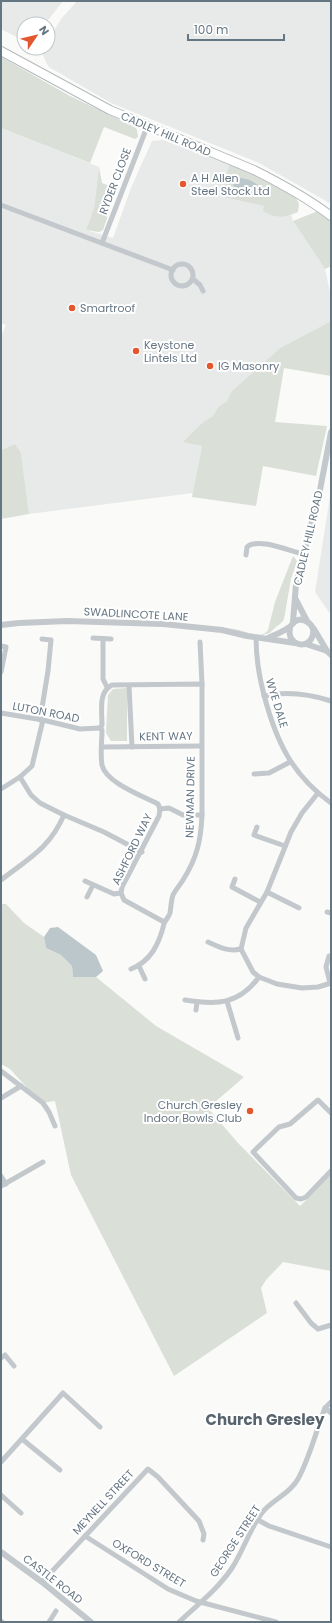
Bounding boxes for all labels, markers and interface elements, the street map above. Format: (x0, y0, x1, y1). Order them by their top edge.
north arrow (16, 16, 56, 56)
scale bar (188, 16, 284, 42)
text: 100 m (194, 21, 228, 38)
text: N (35, 22, 53, 38)
street label: CADLEY HILL ROAD (118, 108, 214, 160)
street label: RYDER CLOSE (95, 145, 135, 217)
place label: A H Allen Steel Stock Ltd (191, 170, 270, 199)
marker: A H Allen Steel Stock Ltd (178, 179, 188, 189)
place label: Smartroof (80, 300, 136, 316)
marker: Smartroof (67, 303, 77, 313)
place label: Keystone Lintels Ltd (144, 337, 197, 366)
marker: Keystone Lintels Ltd (131, 346, 141, 356)
place label: IG Masonry (218, 358, 280, 374)
marker: IG Masonry (205, 361, 215, 371)
street label: CADLEY HILL ROAD (289, 489, 327, 587)
street label: SWADLINCOTE LANE (83, 603, 189, 625)
street label: WYE DALE (262, 676, 292, 730)
street label: LUTON ROAD (11, 698, 81, 726)
street label: KENT WAY (139, 728, 193, 744)
street label: NEWMAN DRIVE (181, 756, 199, 838)
street label: ASHFORD WAY (108, 810, 156, 887)
place label: Church Gresley Indoor Bowls Club (144, 1097, 243, 1126)
marker: Church Gresley Indoor Bowls Club (245, 1106, 255, 1116)
district label: Church Gresley (205, 1409, 325, 1430)
street label: MEYNELL STREET (69, 1466, 137, 1538)
street label: GEORGE STREET (206, 1502, 264, 1580)
street label: OXFORD STREET (109, 1535, 189, 1591)
street label: CASTLE ROAD (20, 1550, 87, 1608)

